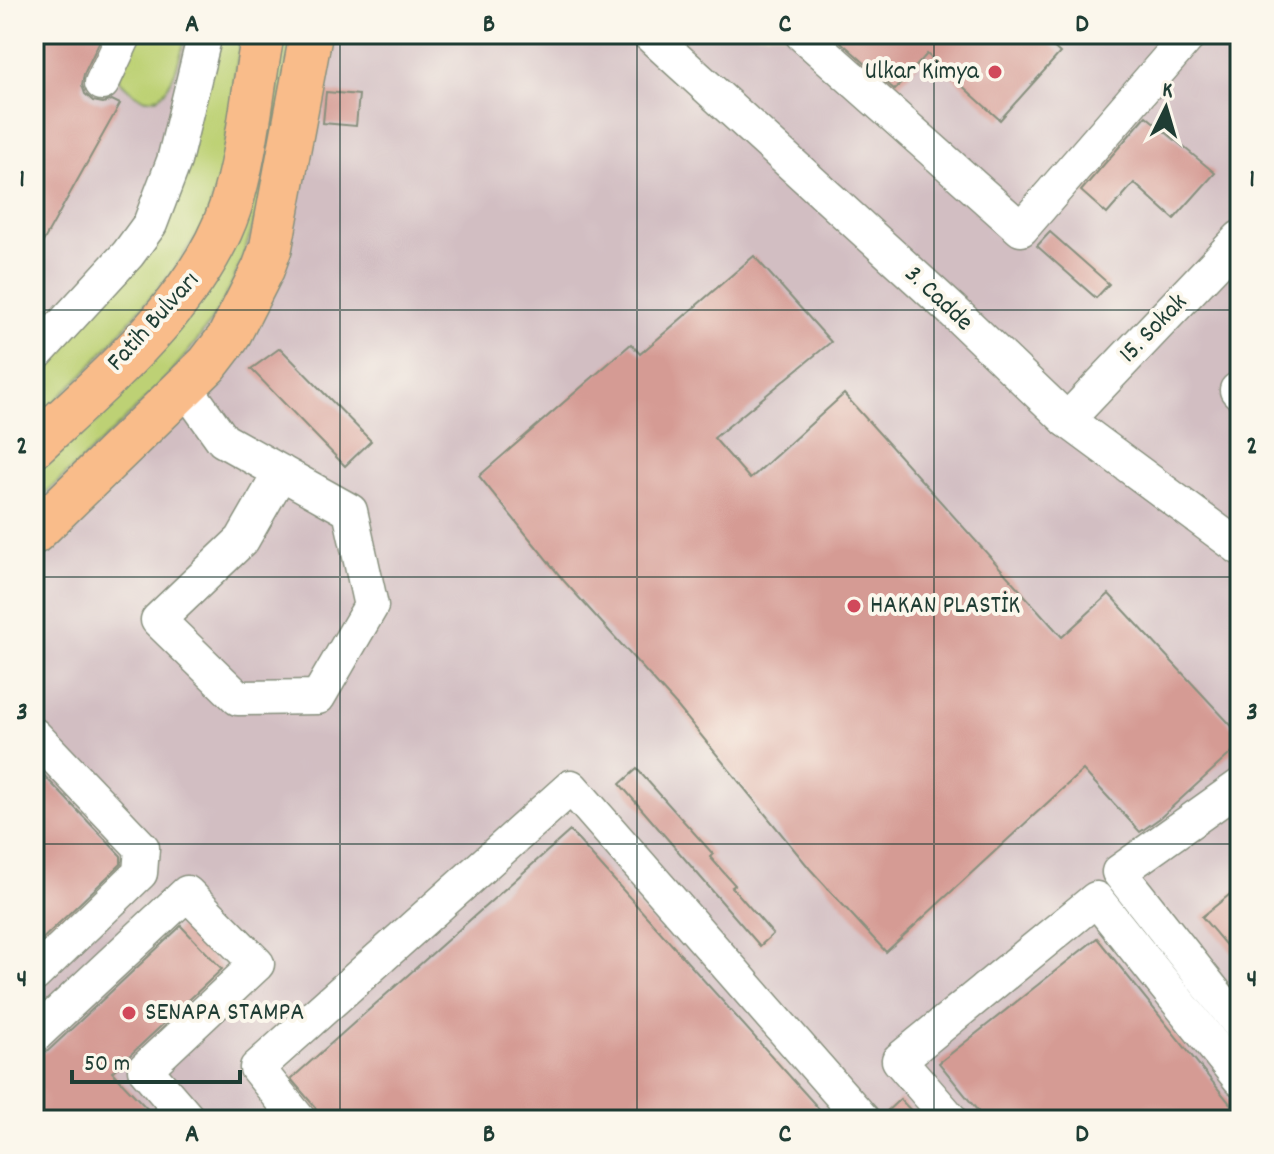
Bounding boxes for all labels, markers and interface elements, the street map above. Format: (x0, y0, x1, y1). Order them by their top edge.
text: A (185, 7, 199, 44)
text: B (483, 7, 495, 44)
text: C (779, 7, 792, 44)
text: D (1075, 7, 1089, 44)
place label: Ulkar Kimya (864, 54, 980, 91)
marker: Ulkar Kimya (986, 63, 1004, 81)
north arrow (1126, 68, 1206, 148)
text: K (1161, 76, 1174, 107)
text: 1 (19, 162, 25, 199)
text: 1 (1249, 162, 1255, 199)
street label: 3. Cadde (895, 257, 981, 341)
street label: Fatih Bulvarı (99, 264, 209, 380)
street label: 15. Sokak (1111, 286, 1197, 372)
text: 2 (16, 429, 28, 466)
text: 2 (1246, 429, 1258, 466)
place label: HAKAN PLASTİK (870, 588, 1020, 625)
marker: HAKAN PLASTİK (845, 597, 863, 615)
text: 3 (16, 695, 28, 732)
text: 3 (1246, 695, 1258, 732)
text: 4 (17, 962, 27, 999)
text: 4 (1247, 962, 1257, 999)
place label: SENAPA STAMPA (145, 995, 305, 1032)
marker: SENAPA STAMPA (120, 1004, 138, 1022)
scale bar (72, 1034, 240, 1084)
text: 50 m (84, 1048, 130, 1082)
text: A (185, 1117, 199, 1154)
text: B (483, 1117, 495, 1154)
text: C (779, 1117, 792, 1154)
text: D (1075, 1117, 1089, 1154)

